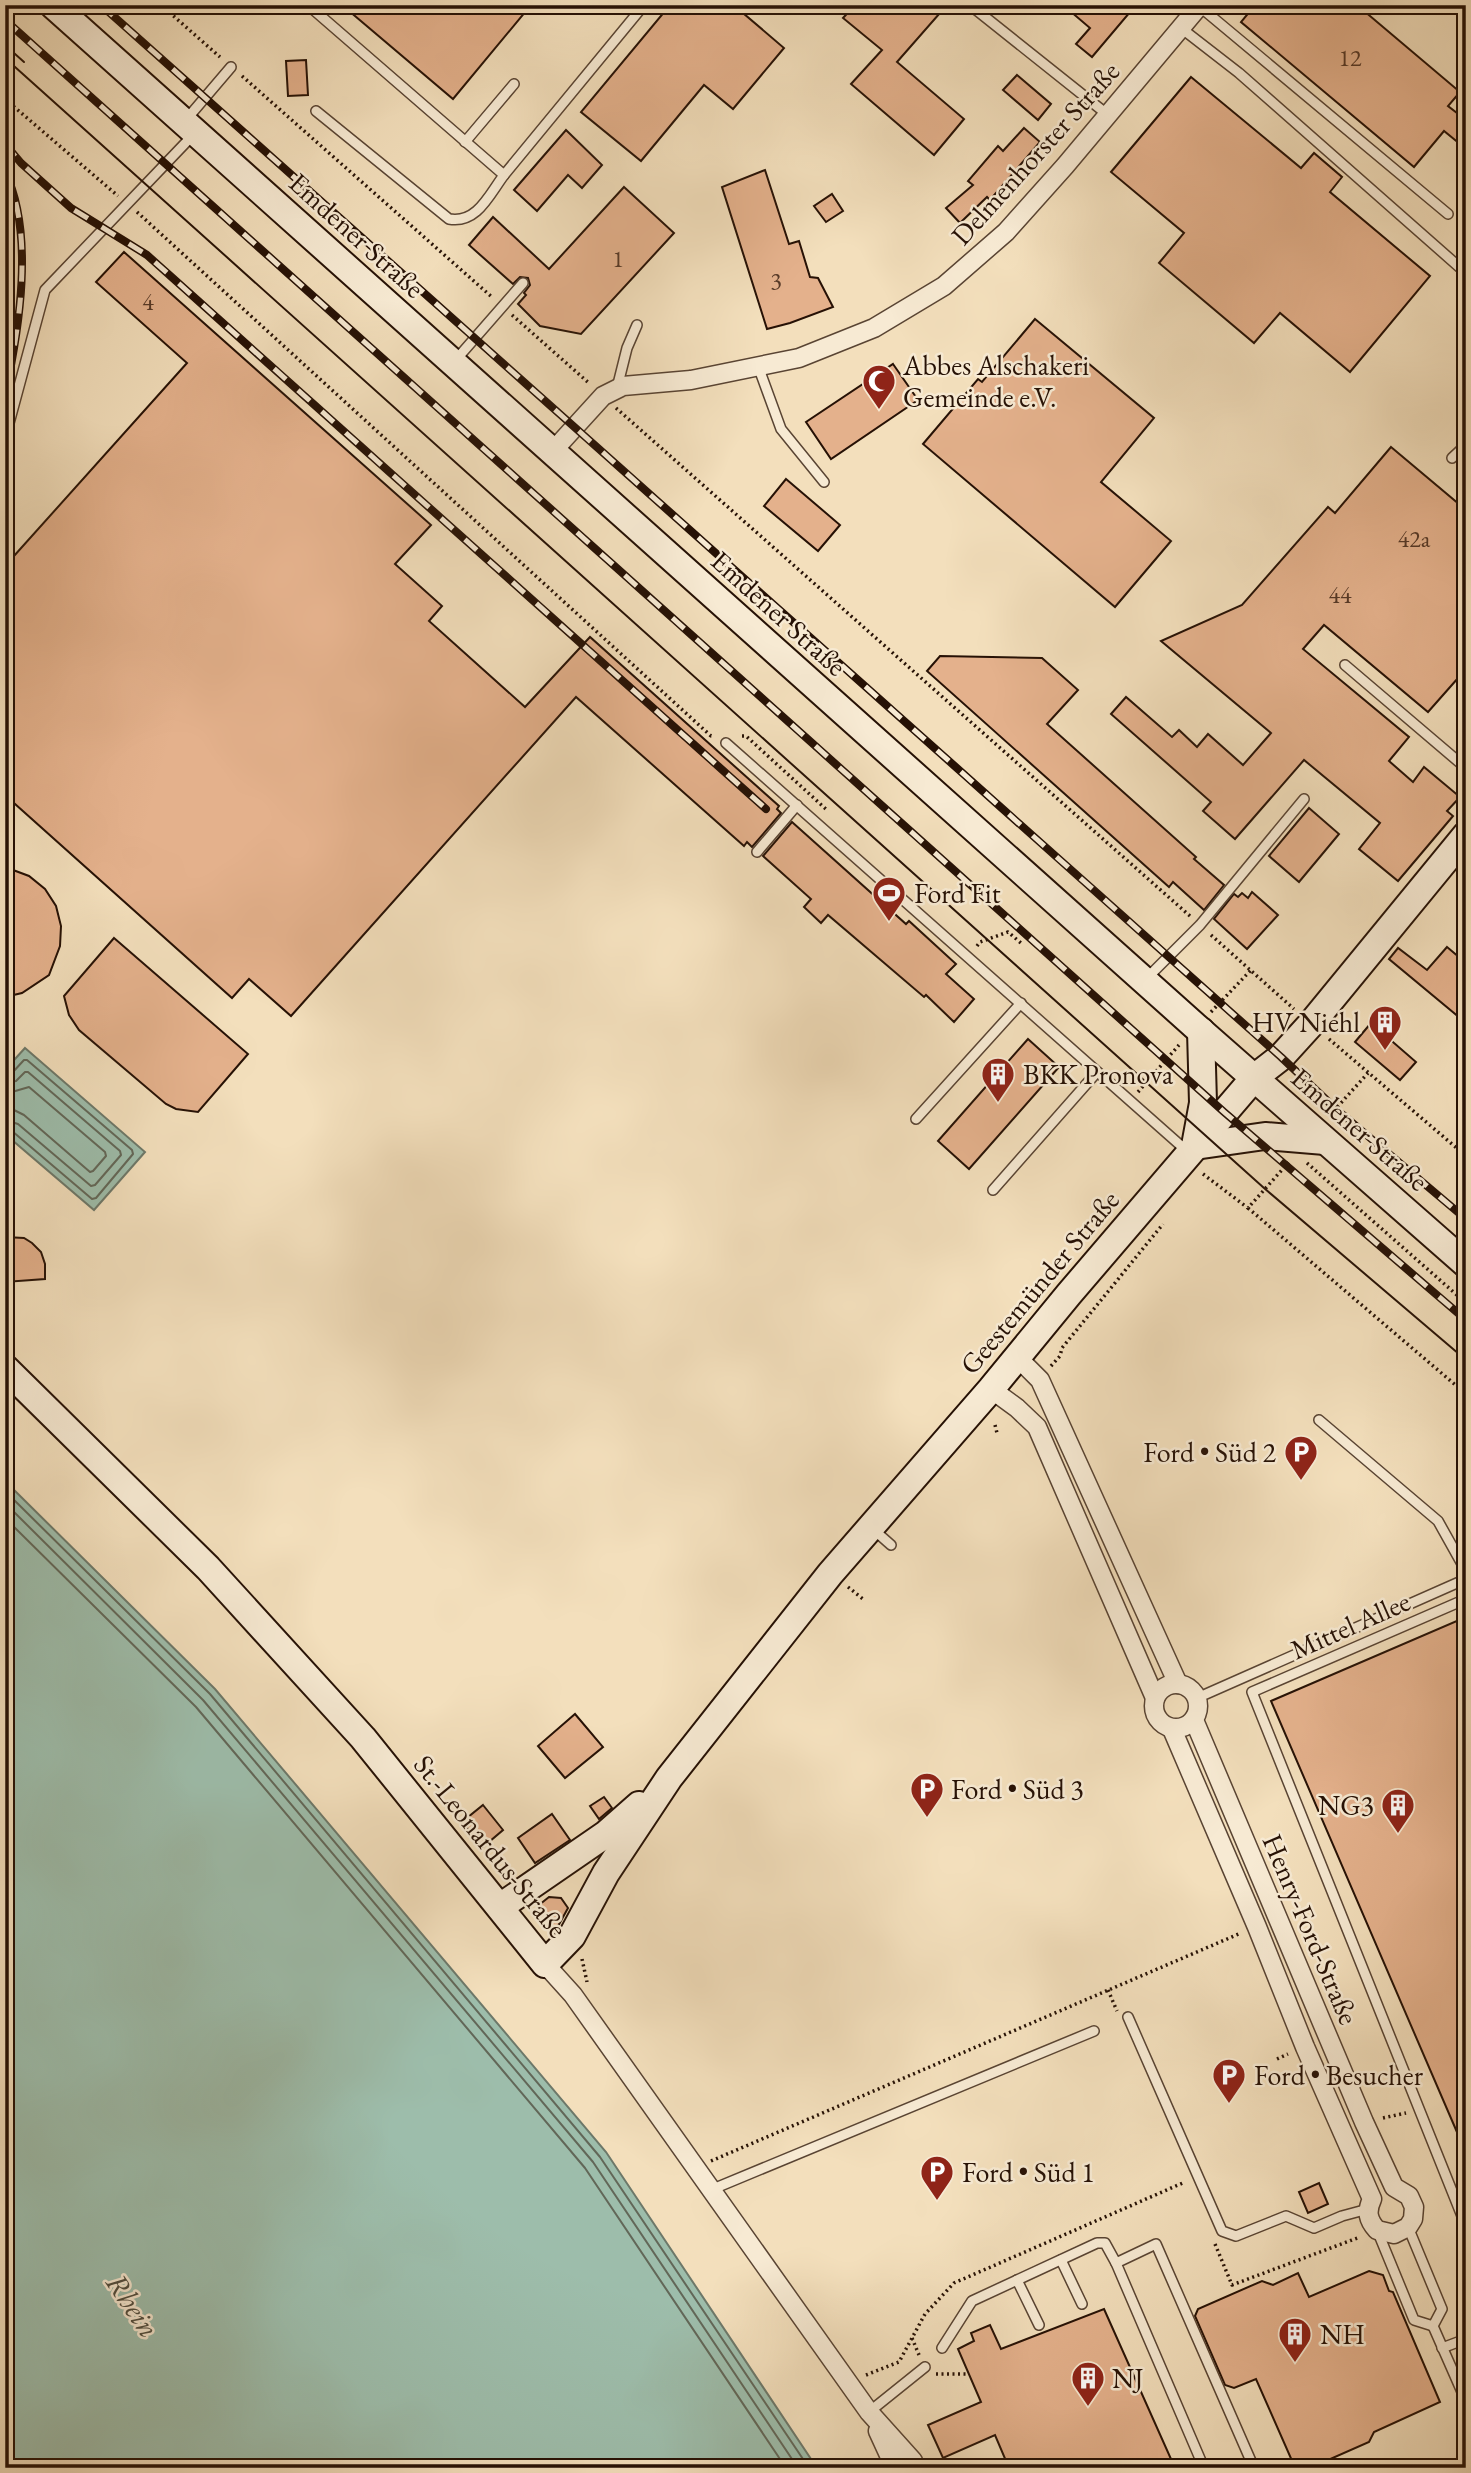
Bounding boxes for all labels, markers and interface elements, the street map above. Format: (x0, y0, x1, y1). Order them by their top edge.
house number: 12 (1338, 42, 1362, 73)
street label: Delmenhorster Straße (943, 54, 1127, 252)
street label: Emdener Straße (282, 165, 433, 306)
house number: 1 (612, 243, 624, 274)
house number: 3 (770, 265, 782, 296)
house number: 4 (142, 286, 154, 317)
place label: Abbes Alschakeri Gemeinde e.V. (902, 347, 1089, 415)
mosque icon: Abbes Alschakeri Gemeinde e.V. (860, 362, 898, 411)
house number: 42a (1398, 523, 1431, 554)
street label: Emdener Straße (704, 543, 855, 684)
house number: 44 (1328, 579, 1352, 610)
sports icon: Ford Fit (870, 874, 908, 923)
place label: Ford Fit (914, 875, 1001, 911)
building icon: HV Niehl (1366, 1003, 1404, 1052)
place label: HV Niehl (1252, 1004, 1360, 1040)
building icon: BKK Pronova (979, 1055, 1017, 1104)
place label: BKK Pronova (1023, 1056, 1174, 1092)
street label: Emdener Straße (1284, 1059, 1436, 1199)
street label: Geestemünder Straße (951, 1182, 1127, 1381)
parking icon: Ford • Süd 2 (1282, 1433, 1320, 1482)
place label: Ford • Süd 2 (1143, 1434, 1277, 1470)
street label: Mittel Allee (1285, 1583, 1416, 1667)
street label: St.-Leonardus-Straße (406, 1747, 576, 1945)
parking icon: Ford • Süd 3 (908, 1770, 946, 1819)
place label: Ford • Süd 3 (951, 1771, 1084, 1807)
building icon: NG3 (1379, 1786, 1417, 1835)
place label: NG3 (1318, 1787, 1374, 1823)
street label: Henry-Ford-Straße (1255, 1828, 1367, 2030)
parking icon: Ford • Besucher (1210, 2056, 1248, 2105)
place label: Ford • Besucher (1254, 2057, 1424, 2093)
parking icon: Ford • Süd 1 (918, 2153, 956, 2202)
place label: Ford • Süd 1 (962, 2154, 1095, 2190)
water label: Rhein (97, 2265, 169, 2345)
building icon: NH (1276, 2315, 1314, 2364)
place label: NH (1320, 2316, 1365, 2352)
building icon: NJ (1069, 2359, 1107, 2408)
place label: NJ (1112, 2360, 1144, 2396)

